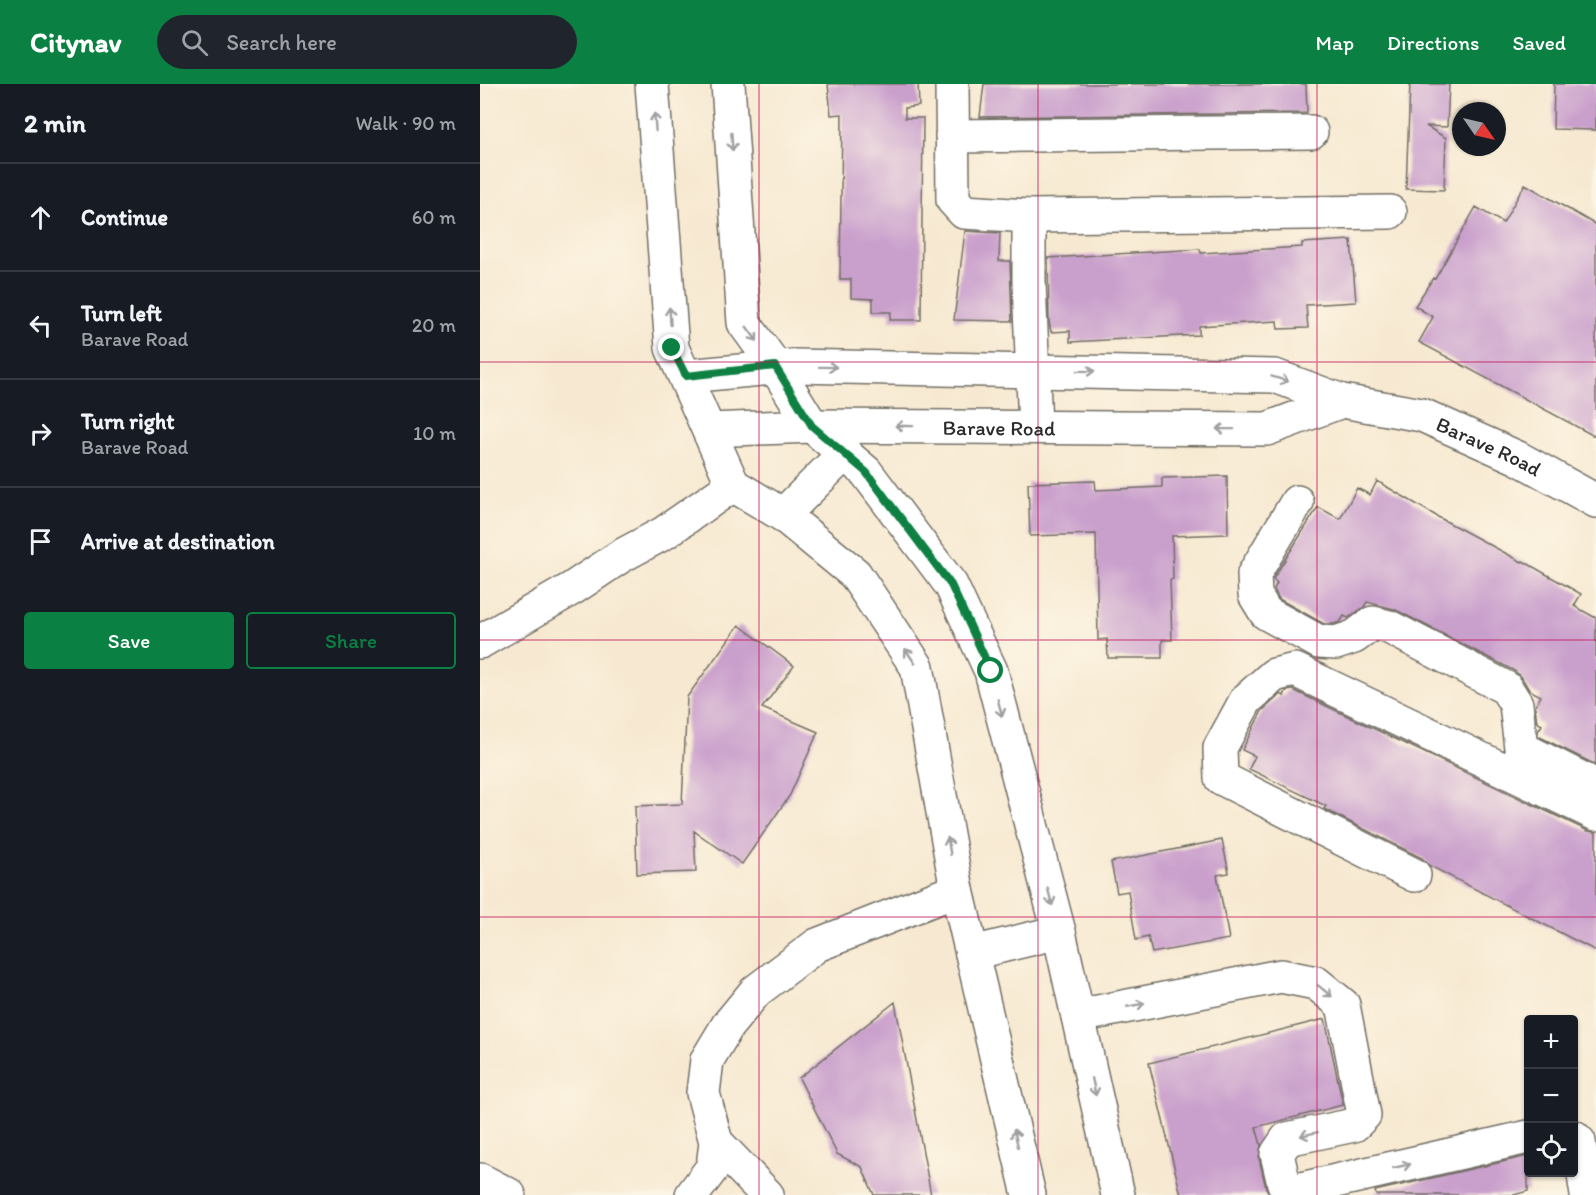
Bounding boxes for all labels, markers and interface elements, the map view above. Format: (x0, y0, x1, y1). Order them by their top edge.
search box (157, 15, 577, 69)
text: Citynav (30, 25, 121, 59)
icon: search (178, 26, 211, 59)
text: Search here (226, 29, 337, 56)
text: Map (1316, 30, 1354, 55)
text: Directions (1387, 30, 1479, 55)
text: Saved (1512, 30, 1566, 55)
north arrow (1452, 102, 1506, 156)
text: 2 min (24, 107, 86, 139)
text: Walk · 90 m (355, 111, 456, 135)
one-way arrow (649, 113, 660, 132)
one-way arrow (727, 132, 738, 152)
icon: ahead (24, 201, 57, 234)
text: Continue (81, 204, 168, 231)
text: 60 m (412, 205, 456, 229)
text: Turn left (81, 300, 162, 327)
one-way arrow (664, 307, 675, 327)
icon: left (24, 309, 57, 342)
text: 20 m (412, 313, 456, 337)
one-way arrow (746, 326, 758, 342)
text: Barave Road (81, 327, 188, 351)
route end (658, 334, 684, 360)
one-way arrow (817, 361, 837, 372)
one-way arrow (1075, 365, 1095, 377)
one-way arrow (1270, 374, 1289, 385)
text: Turn right (81, 408, 175, 435)
street label: Barave Road (1433, 411, 1546, 481)
street label: Barave Road (942, 414, 1056, 440)
icon: right (24, 417, 57, 450)
one-way arrow (895, 420, 915, 432)
text: 10 m (413, 421, 456, 445)
one-way arrow (1216, 423, 1236, 435)
text: Barave Road (81, 435, 188, 459)
icon: arrive (24, 525, 57, 558)
text: Arrive at destination (81, 528, 275, 555)
button: Save (24, 612, 234, 669)
button: Share (246, 612, 456, 669)
one-way arrow (904, 648, 916, 664)
route start (977, 657, 1003, 683)
one-way arrow (995, 698, 1007, 717)
one-way arrow (943, 836, 954, 856)
one-way arrow (1044, 887, 1056, 906)
one-way arrow (1316, 984, 1332, 997)
one-way arrow (1125, 999, 1145, 1010)
map controls (1524, 1015, 1578, 1177)
button: + (1524, 1015, 1578, 1069)
button: − (1524, 1069, 1578, 1123)
one-way arrow (1089, 1077, 1100, 1096)
button: locate (1524, 1123, 1578, 1177)
one-way arrow (1009, 1129, 1021, 1148)
one-way arrow (1299, 1129, 1319, 1140)
one-way arrow (1392, 1160, 1411, 1171)

